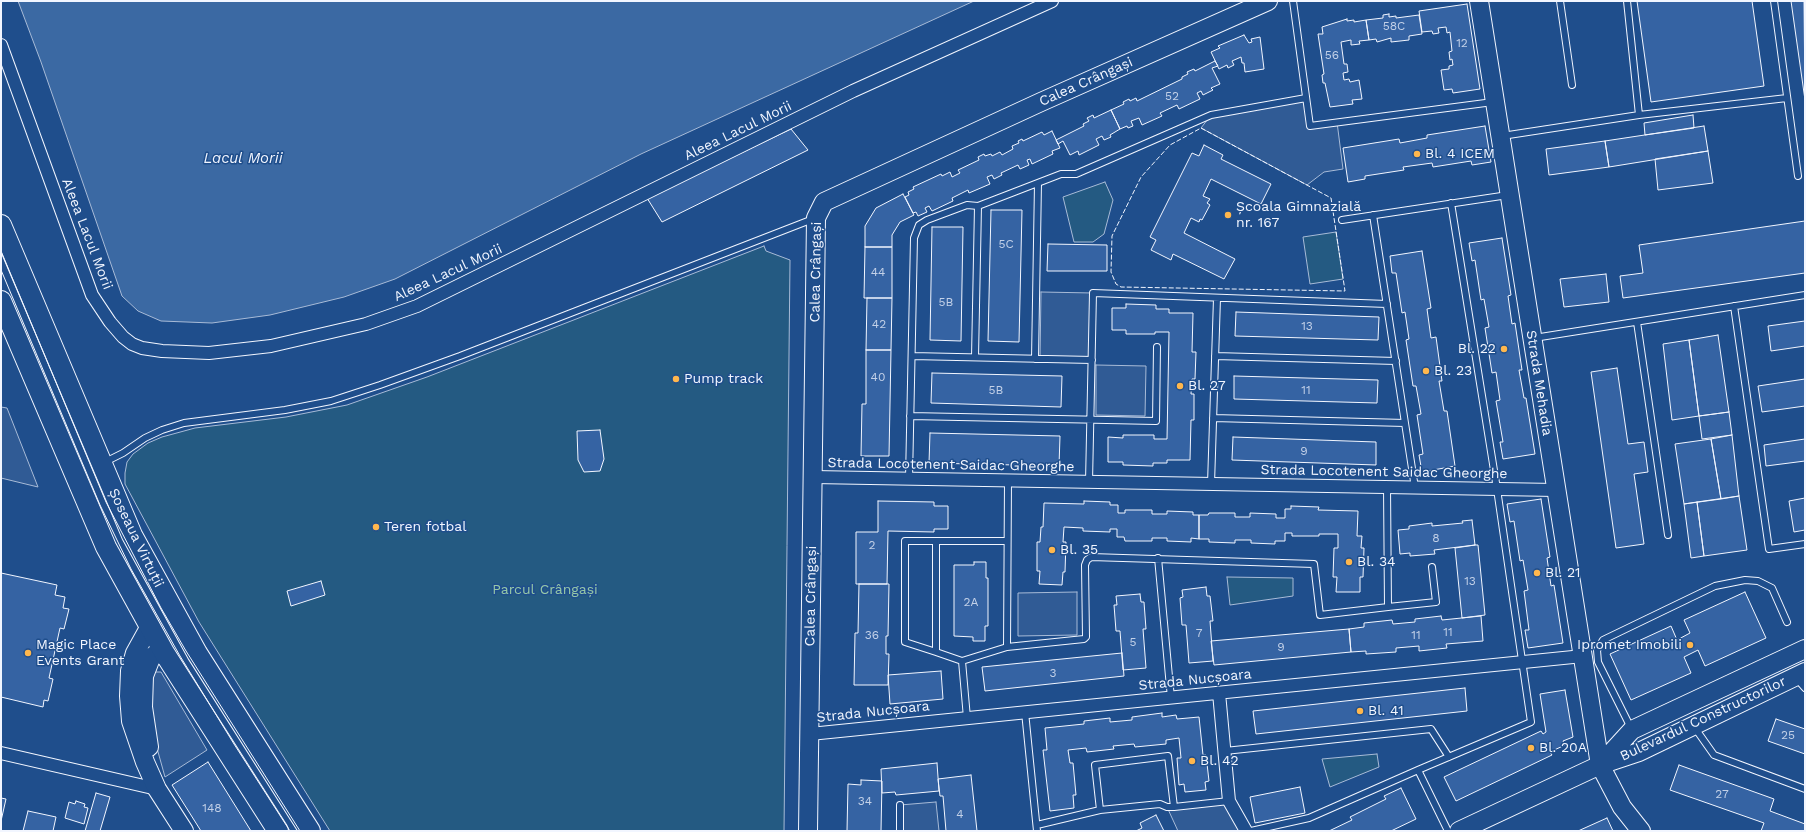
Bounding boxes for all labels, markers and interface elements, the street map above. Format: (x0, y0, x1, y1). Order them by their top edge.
house number: 58C (1383, 19, 1405, 33)
house number: 12 (1456, 36, 1468, 50)
house number: 56 (1325, 48, 1339, 62)
street label: Calea Crângași (1037, 54, 1135, 110)
house number: 52 (1165, 89, 1179, 103)
street label: Aleea Lacul Morii (681, 98, 795, 164)
place label: Bl. 4 ICEM (1425, 146, 1495, 162)
marker: Bl. 4 ICEM (1412, 149, 1422, 159)
water label: Lacul Morii (203, 150, 283, 168)
street label: Aleea Lacul Morii (58, 176, 116, 292)
place label: Școala Gimnazială nr. 167 (1236, 199, 1361, 232)
marker: Școala Gimnazială nr. 167 (1223, 210, 1233, 220)
street label: Calea Crângași (807, 221, 825, 323)
house number: 5C (998, 237, 1014, 251)
street label: Aleea Lacul Morii (391, 241, 505, 305)
house number: 44 (871, 265, 885, 279)
house number: 5B (939, 295, 953, 309)
house number: 42 (872, 317, 886, 331)
house number: 13 (1301, 319, 1313, 333)
street label: Strada Mehadia (1522, 329, 1556, 437)
place label: Bl. 22 (1458, 341, 1496, 357)
marker: Bl. 22 (1499, 344, 1509, 354)
place label: Bl. 23 (1434, 363, 1472, 379)
marker: Bl. 23 (1421, 366, 1431, 376)
house number: 40 (871, 370, 885, 384)
place label: Pump track (684, 371, 763, 387)
marker: Pump track (671, 374, 681, 384)
place label: Bl. 27 (1188, 378, 1226, 394)
marker: Bl. 27 (1175, 381, 1185, 391)
house number: 5B (989, 383, 1003, 397)
house number: 11 (1301, 383, 1311, 397)
house number: 9 (1300, 444, 1308, 458)
street label: Strada Locotenent Saidac Gheorghe (827, 454, 1075, 476)
street label: Strada Locotenent Saidac Gheorghe (1260, 461, 1508, 483)
street label: Șoseaua Virtuții (105, 486, 167, 590)
place label: Teren fotbal (384, 519, 466, 535)
marker: Teren fotbal (371, 522, 381, 532)
house number: 8 (1432, 531, 1440, 545)
house number: 2 (869, 538, 875, 552)
place label: Bl. 35 (1060, 542, 1098, 558)
street label: Calea Crângași (802, 545, 820, 647)
marker: Bl. 35 (1047, 545, 1057, 555)
place label: Bl. 34 (1357, 554, 1396, 570)
marker: Bl. 34 (1344, 557, 1354, 567)
place label: Bl. 21 (1545, 565, 1581, 581)
marker: Bl. 21 (1532, 568, 1542, 578)
house number: 13 (1464, 574, 1476, 588)
park label: Parcul Crângași (492, 582, 598, 598)
house number: 2A (964, 595, 978, 609)
house number: 11 (1443, 625, 1453, 639)
house number: 7 (1196, 626, 1202, 640)
house number: 36 (865, 628, 879, 642)
house number: 11 (1411, 628, 1421, 642)
house number: 5 (1130, 635, 1136, 649)
place label: Magic Place Events Grant (36, 637, 124, 670)
place label: Ipromet Imobili (1577, 637, 1682, 653)
house number: 9 (1277, 640, 1285, 654)
marker: Ipromet Imobili (1685, 640, 1695, 650)
marker: Magic Place Events Grant (23, 648, 33, 658)
house number: 3 (1050, 666, 1056, 680)
street label: Strada Nucșoara (1138, 666, 1252, 694)
street label: Bulevardul Constructorilor (1617, 673, 1789, 765)
street label: Strada Nucșoara (816, 698, 930, 726)
place label: Bl. 41 (1368, 703, 1404, 719)
marker: Bl. 41 (1355, 706, 1365, 716)
house number: 25 (1781, 728, 1795, 742)
place label: Bl. 20A (1539, 740, 1587, 756)
marker: Bl. 20A (1526, 743, 1536, 753)
place label: Bl. 42 (1200, 753, 1239, 769)
marker: Bl. 42 (1187, 756, 1197, 766)
house number: 27 (1715, 787, 1729, 801)
house number: 34 (858, 794, 872, 808)
house number: 148 (202, 801, 222, 815)
house number: 4 (956, 807, 964, 821)

